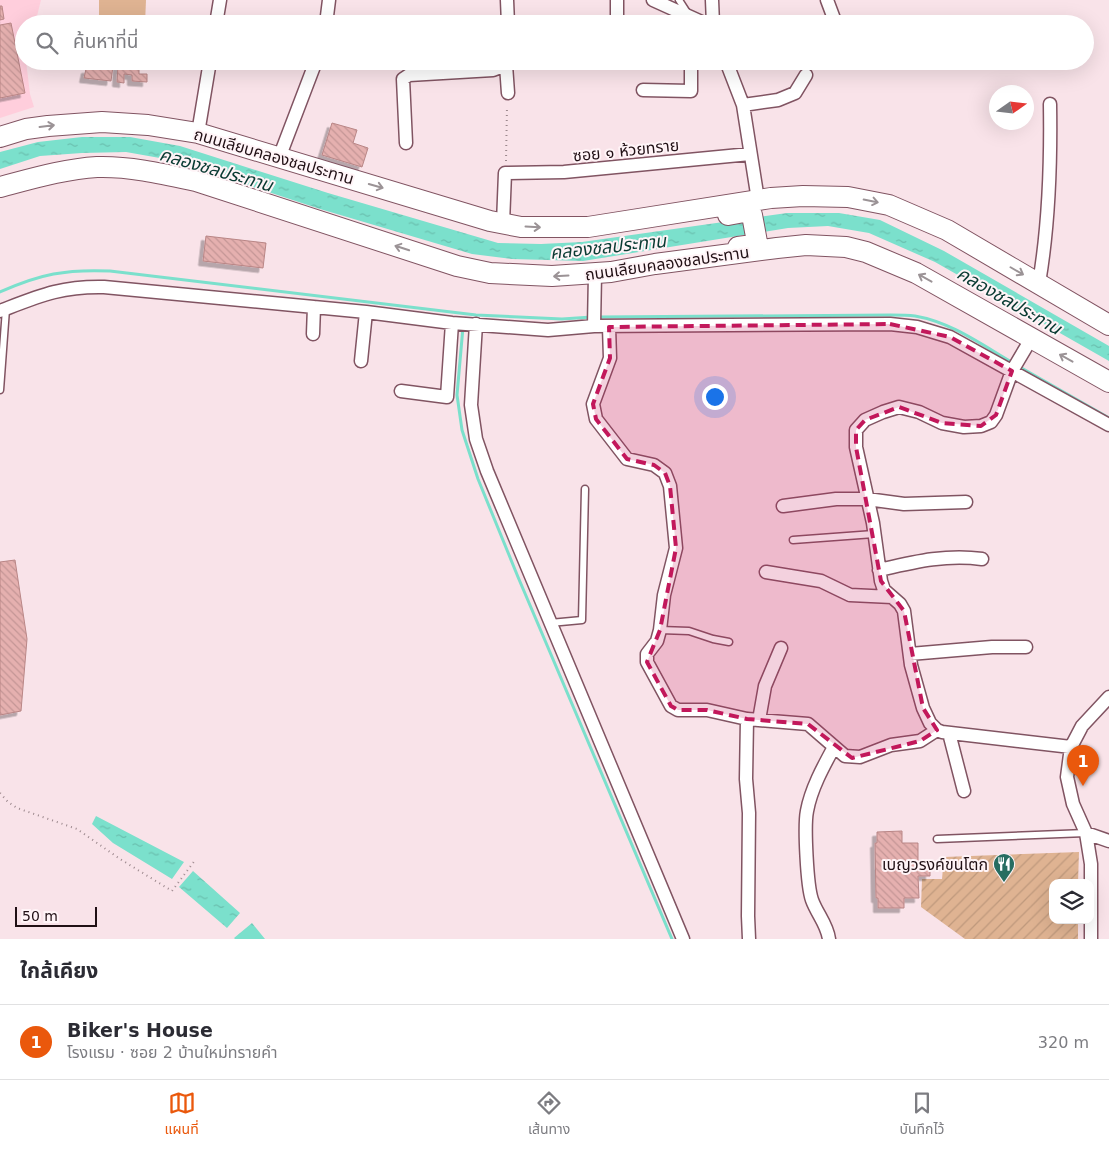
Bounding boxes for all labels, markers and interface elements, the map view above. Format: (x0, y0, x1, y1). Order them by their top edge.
search box (15, 15, 1094, 70)
icon: search (33, 29, 61, 57)
text: ค้นหาที่นี่ (73, 30, 138, 52)
north arrow (989, 85, 1034, 130)
one-way arrow (39, 121, 55, 131)
street label: ถนนเลียบคลองชลประทาน (192, 124, 356, 188)
street label: ซอย ๑ ห้วยทราย (572, 135, 680, 166)
water label: คลองชลประทาน (157, 144, 275, 196)
one-way arrow (368, 182, 384, 191)
one-way arrow (863, 197, 879, 207)
one-way arrow (525, 223, 541, 232)
water label: คลองชลประทาน (549, 230, 668, 263)
one-way arrow (394, 242, 410, 252)
street label: ถนนเลียบคลองชลประทาน (584, 243, 750, 284)
water label: คลองชลประทาน (954, 262, 1066, 339)
one-way arrow (1010, 266, 1024, 276)
one-way arrow (553, 271, 569, 280)
one-way arrow (917, 273, 932, 283)
one-way arrow (1059, 353, 1074, 363)
your location (702, 384, 728, 410)
pin: 1 (1067, 745, 1099, 786)
restaurant icon: เบญวรงค์ขนโตก (992, 852, 1016, 883)
place label: เบญวรงค์ขนโตก (882, 855, 988, 874)
map controls (1049, 879, 1094, 924)
button: layers (1049, 879, 1094, 924)
scale bar (15, 904, 98, 927)
text: 50 m (22, 908, 58, 924)
text: ใกล้เคียง (20, 959, 98, 983)
text: Biker's House (67, 1019, 213, 1041)
text: 1 (30, 1033, 42, 1052)
text: 320 m (1038, 1033, 1089, 1052)
text: โรงแรม · ซอย 2 บ้านใหม่ทรายคำ (67, 1043, 278, 1062)
tab: แผนที่ (165, 1089, 199, 1140)
tab: เส้นทาง (528, 1089, 570, 1140)
tab: บันทึกไว้ (899, 1089, 944, 1140)

